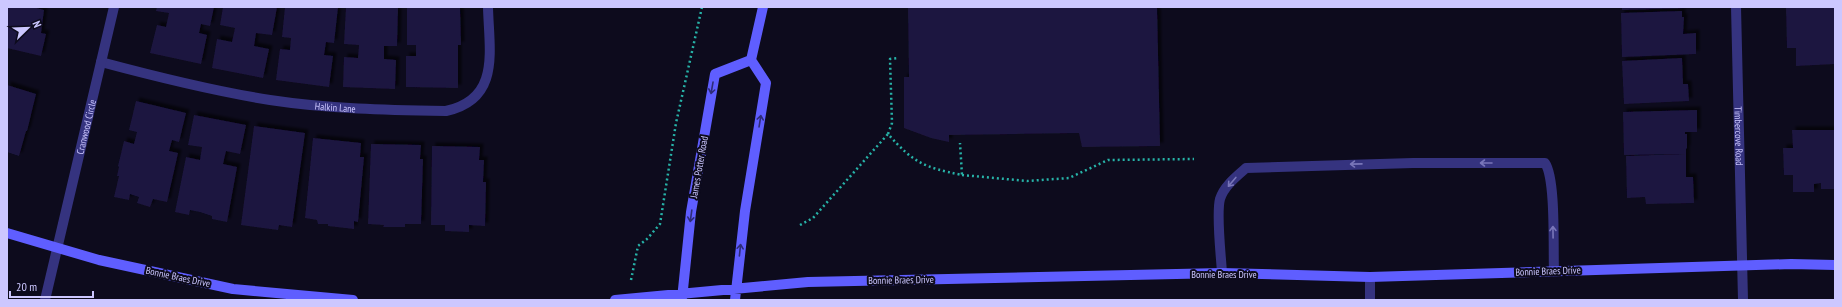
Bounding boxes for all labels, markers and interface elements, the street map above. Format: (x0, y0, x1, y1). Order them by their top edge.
north arrow (8, 8, 48, 48)
text: N (30, 19, 45, 30)
one-way arrow (708, 81, 716, 94)
street label: Cranwood Circle (73, 98, 99, 156)
street label: Halkin Lane (314, 99, 356, 115)
street label: Timbercove Road (1732, 106, 1746, 166)
one-way arrow (756, 115, 764, 128)
street label: James Potter Road (687, 135, 711, 200)
one-way arrow (1480, 159, 1493, 167)
one-way arrow (1350, 161, 1363, 168)
one-way arrow (1227, 177, 1236, 188)
one-way arrow (687, 209, 695, 222)
one-way arrow (1549, 226, 1557, 239)
one-way arrow (736, 244, 744, 257)
street label: Bonnie Braes Drive (1515, 263, 1581, 279)
street label: Bonnie Braes Drive (145, 264, 211, 290)
street label: Bonnie Braes Drive (1191, 268, 1257, 281)
scale bar (10, 273, 93, 299)
street label: Bonnie Braes Drive (868, 273, 934, 287)
text: 20 m (16, 279, 37, 294)

